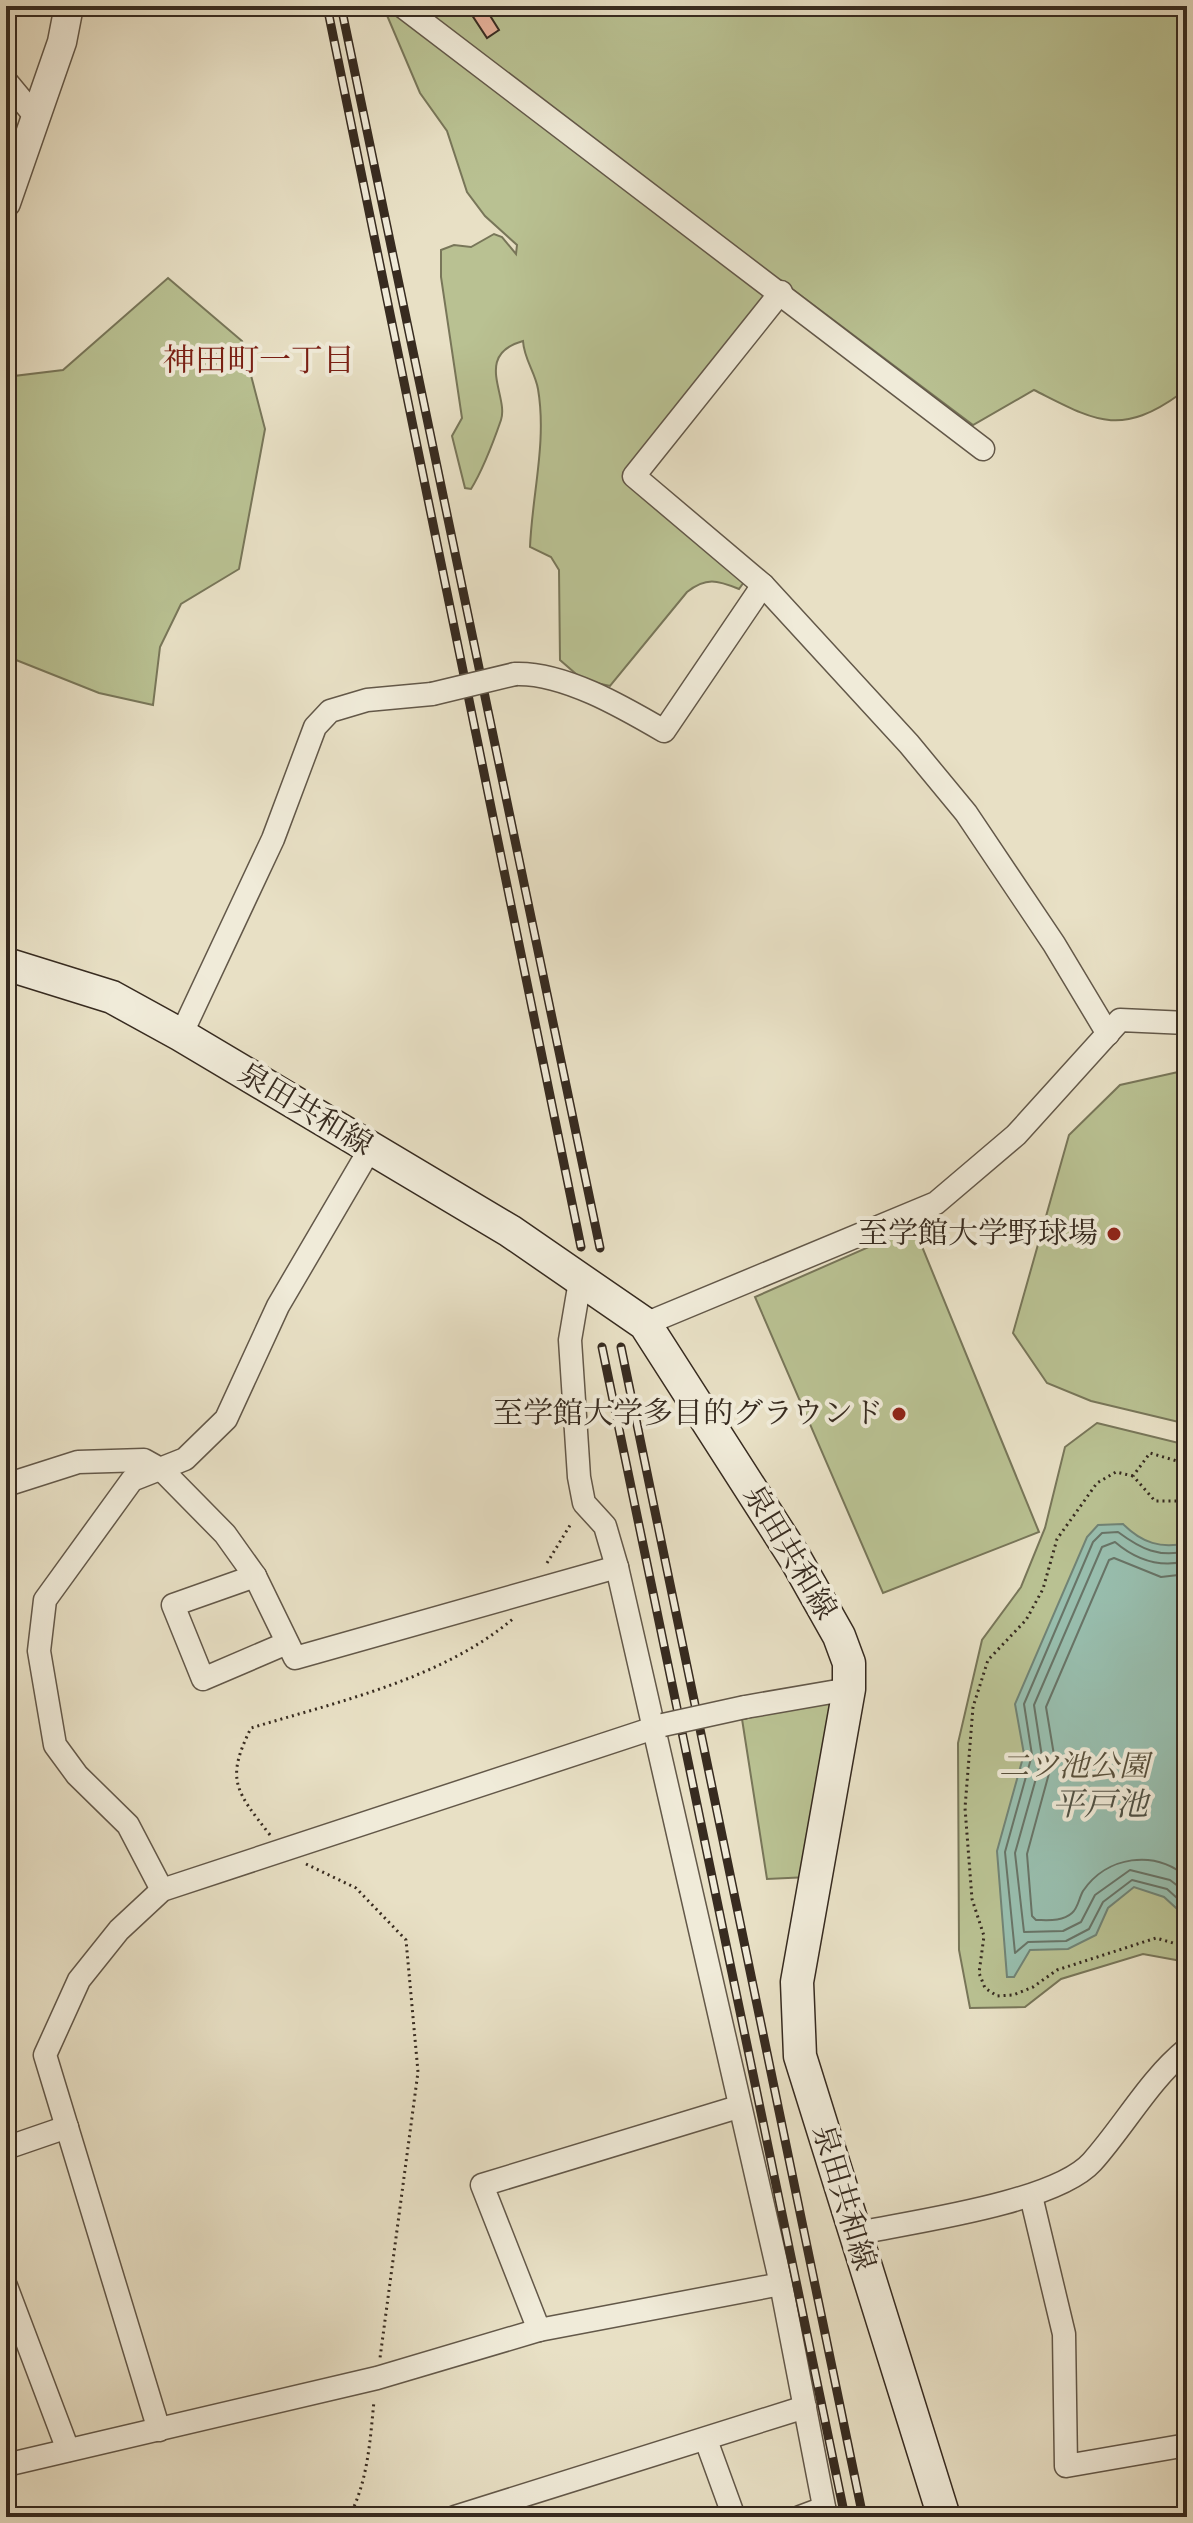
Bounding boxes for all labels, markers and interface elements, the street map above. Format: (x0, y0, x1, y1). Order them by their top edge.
district label: 神田町一丁目 (163, 342, 355, 382)
street label: 泉田共和線 (231, 1056, 379, 1164)
place label: 至学館大学野球場 (858, 1216, 1098, 1253)
marker: 至学館大学野球場 (1105, 1225, 1123, 1243)
place label: 至学館大学多目的グラウンド (493, 1396, 883, 1433)
marker: 至学館大学多目的グラウンド (890, 1405, 908, 1423)
street label: 泉田共和線 (735, 1479, 843, 1627)
park label: 二ツ池公園 (999, 1749, 1154, 1786)
water label: 平戸池 (1052, 1786, 1151, 1826)
street label: 泉田共和線 (803, 2121, 883, 2275)

